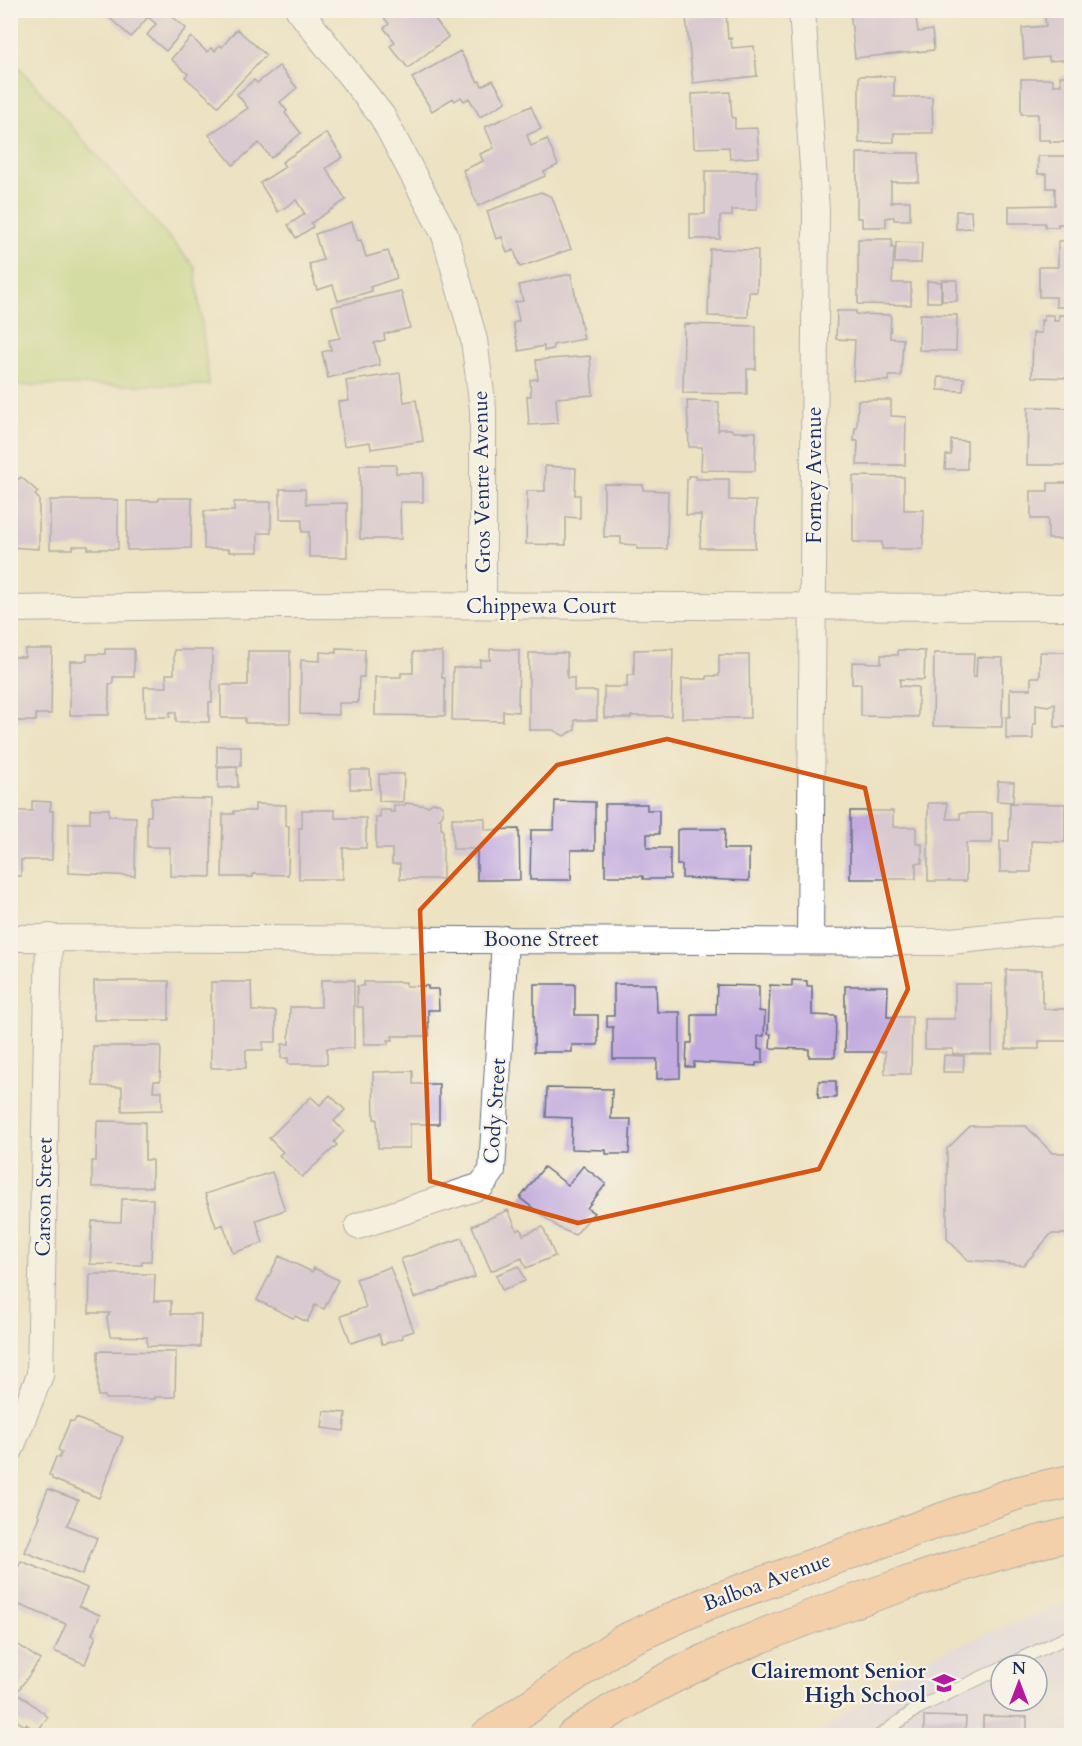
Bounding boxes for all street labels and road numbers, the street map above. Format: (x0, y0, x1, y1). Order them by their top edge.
street label: Gros Ventre Avenue (466, 390, 498, 574)
street label: Forney Avenue (800, 406, 829, 544)
street label: Chippewa Court (466, 592, 616, 621)
street label: Boone Street (484, 925, 599, 954)
street label: Cody Street (477, 1057, 513, 1165)
street label: Carson Street (28, 1137, 60, 1257)
street label: Balboa Avenue (699, 1545, 835, 1619)

